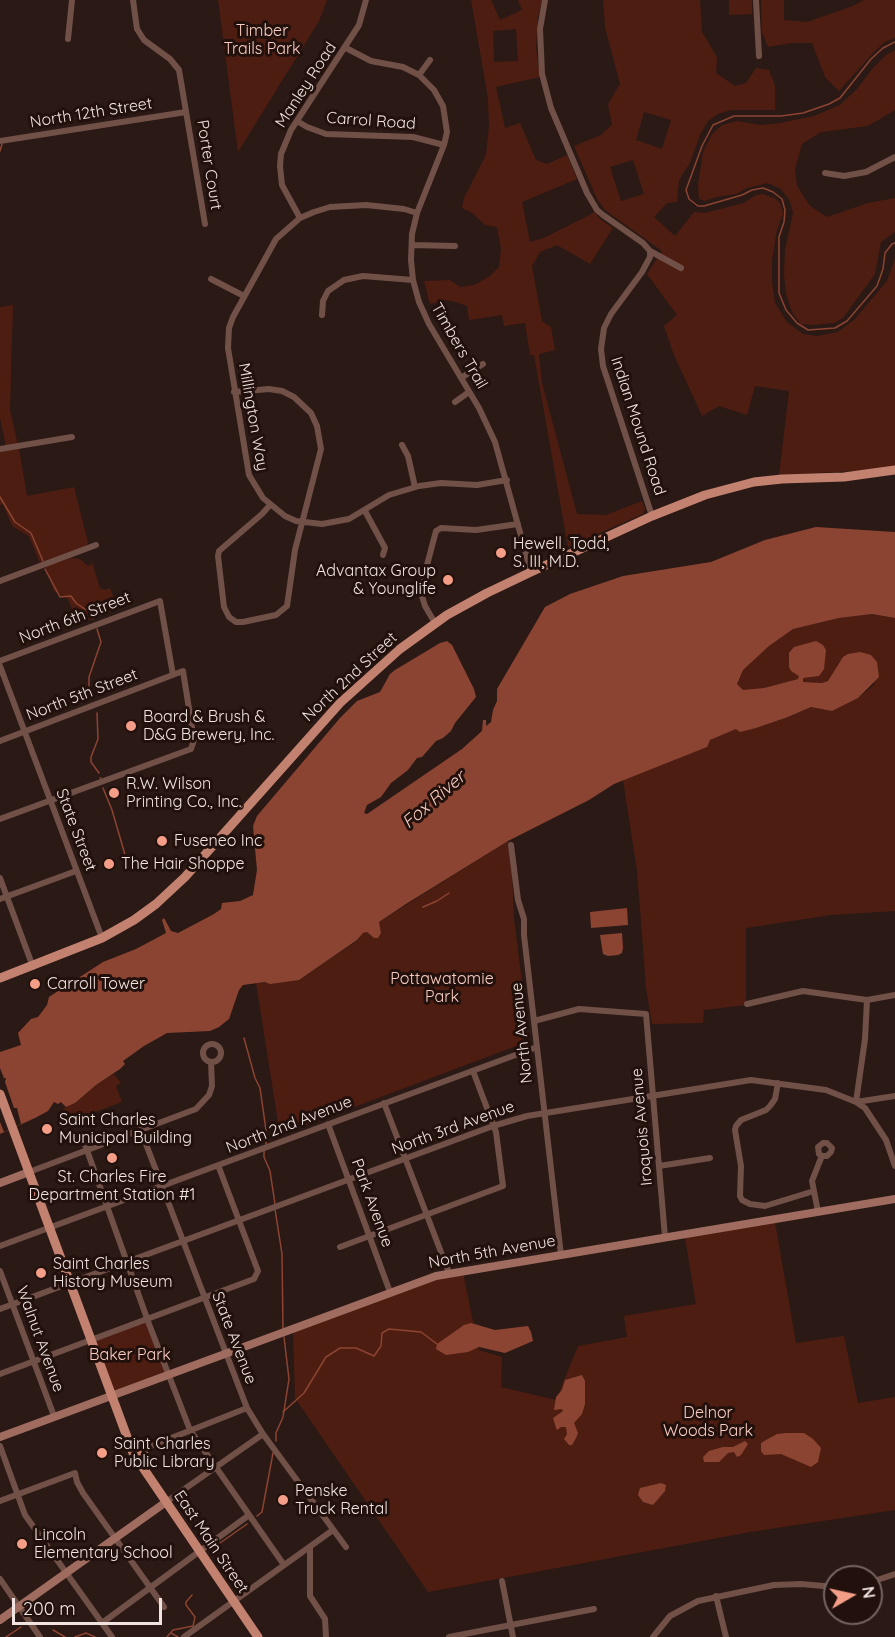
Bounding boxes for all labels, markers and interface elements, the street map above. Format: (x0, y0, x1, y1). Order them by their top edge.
park label: Timber Trails Park (223, 21, 301, 59)
street label: Manley Road (271, 39, 341, 131)
street label: North 12th Street (28, 94, 154, 132)
street label: Carrol Road (326, 108, 416, 134)
street label: Porter Court (192, 119, 226, 211)
street label: Timbers Trail (427, 300, 491, 392)
street label: Indian Mound Road (607, 354, 669, 498)
street label: Millington Way (234, 361, 272, 473)
place label: Hewell, Todd, S. III, M.D. (513, 534, 609, 572)
marker: Hewell, Todd, S. III, M.D. (494, 546, 508, 560)
place label: Advantax Group & Younglife (316, 561, 436, 599)
marker: Advantax Group & Younglife (441, 573, 455, 587)
street label: North 6th Street (17, 588, 133, 648)
street label: North 2nd Street (299, 628, 401, 726)
street label: North 5th Street (24, 665, 140, 725)
place label: Board & Brush & D&G Brewery, Inc. (143, 707, 274, 745)
marker: Board & Brush & D&G Brewery, Inc. (124, 719, 138, 733)
water label: Fox River (398, 767, 470, 833)
place label: R.W. Wilson Printing Co., Inc. (126, 774, 242, 812)
street label: State Street (52, 786, 100, 874)
marker: R.W. Wilson Printing Co., Inc. (107, 786, 121, 800)
place label: Fuseneo Inc (174, 831, 262, 851)
marker: Fuseneo Inc (155, 834, 169, 848)
place label: The Hair Shoppe (121, 854, 245, 874)
marker: The Hair Shoppe (102, 857, 116, 871)
park label: Pottawatomie Park (390, 969, 494, 1007)
place label: Carroll Tower (47, 974, 145, 994)
marker: Carroll Tower (28, 977, 42, 991)
street label: North Avenue (507, 982, 537, 1084)
street label: Iroquois Avenue (627, 1067, 657, 1187)
street label: North 2nd Avenue (223, 1092, 355, 1158)
street label: North 3rd Avenue (389, 1097, 517, 1159)
place label: Saint Charles Municipal Building (59, 1110, 192, 1148)
marker: Saint Charles Municipal Building (40, 1122, 54, 1136)
marker: St. Charles Fire Department Station #1 (105, 1151, 119, 1165)
street label: Park Avenue (347, 1156, 397, 1250)
place label: St. Charles Fire Department Station #1 (29, 1167, 195, 1205)
street label: North 5th Avenue (427, 1231, 557, 1273)
place label: Saint Charles History Museum (53, 1254, 173, 1292)
marker: Saint Charles History Museum (34, 1266, 48, 1280)
street label: Walnut Avenue (12, 1283, 68, 1395)
street label: State Avenue (208, 1289, 260, 1387)
park label: Baker Park (89, 1345, 171, 1365)
park label: Delnor Woods Park (663, 1403, 753, 1441)
place label: Saint Charles Public Library (114, 1434, 215, 1472)
marker: Saint Charles Public Library (95, 1446, 109, 1460)
place label: Penske Truck Rental (295, 1481, 388, 1519)
street label: East Main Street (170, 1487, 252, 1597)
marker: Penske Truck Rental (276, 1493, 290, 1507)
place label: Lincoln Elementary School (34, 1525, 173, 1563)
marker: Lincoln Elementary School (15, 1537, 29, 1551)
north arrow (823, 1565, 883, 1625)
text: N (858, 1585, 880, 1600)
scale bar (15, 1586, 165, 1624)
text: 200 m (23, 1597, 76, 1620)

